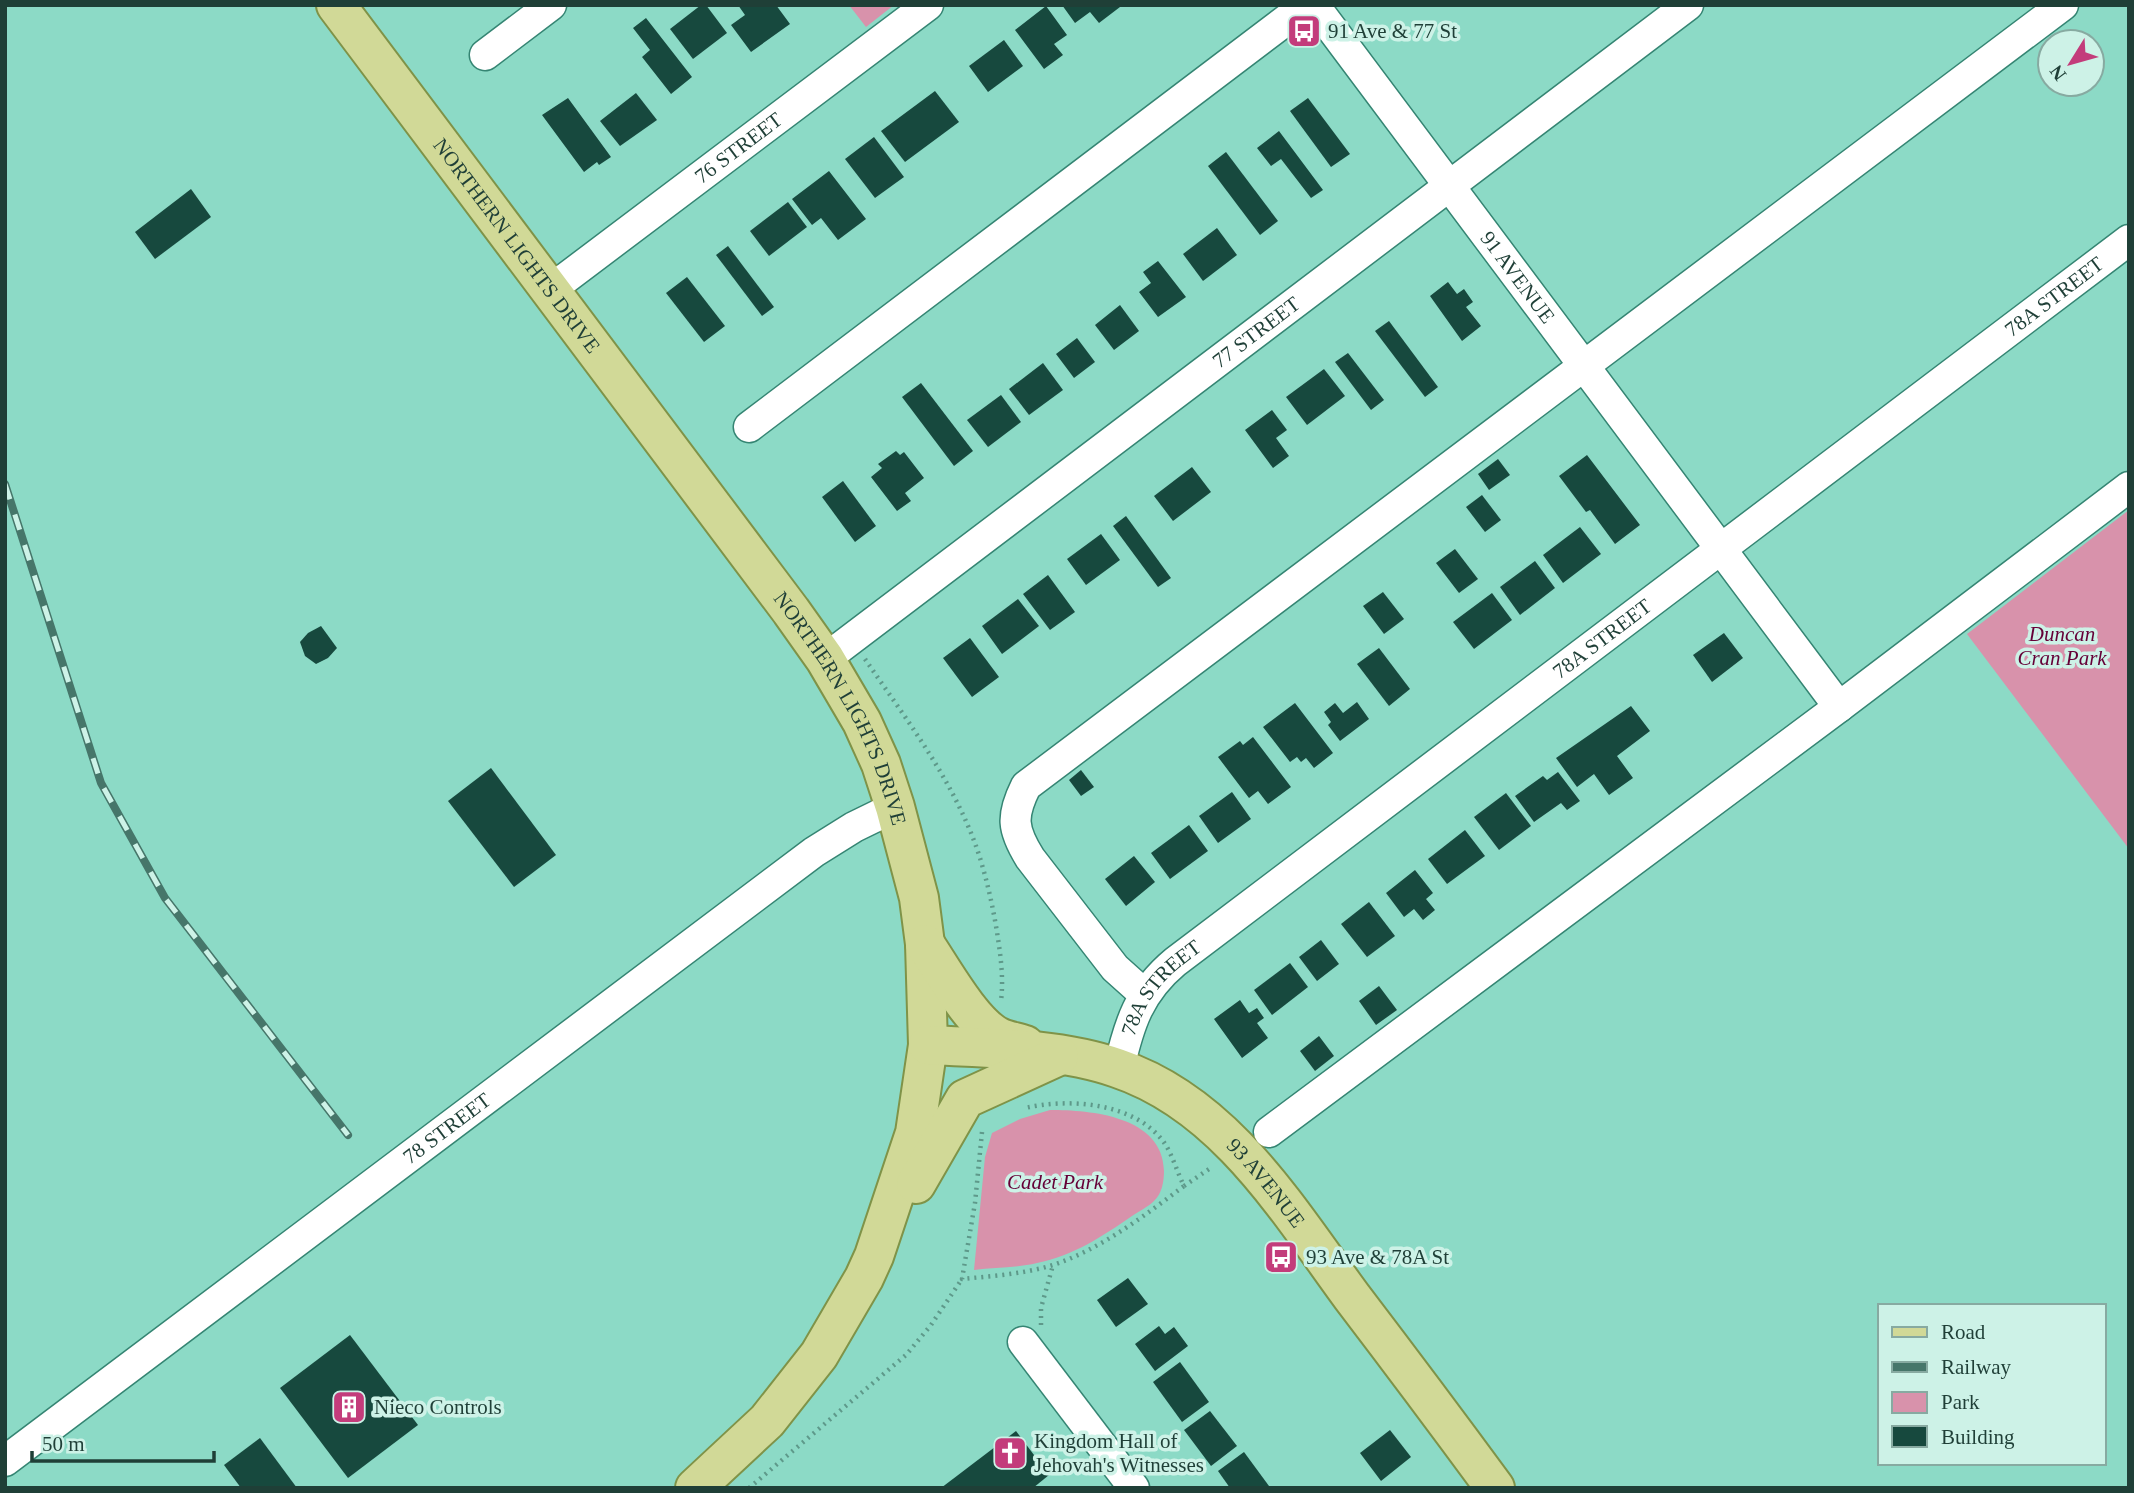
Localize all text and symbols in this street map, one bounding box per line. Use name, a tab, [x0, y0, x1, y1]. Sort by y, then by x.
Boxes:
bus stop icon: 91 Ave & 77 St	[1285, 12, 1323, 50]
place label: 91 Ave & 77 St	[1328, 19, 1457, 43]
north arrow	[2036, 28, 2106, 98]
text: N	[2045, 61, 2070, 85]
street label: 76 STREET	[690, 107, 787, 189]
street label: NORTHERN LIGHTS DRIVE	[428, 134, 605, 358]
street label: 91 AVENUE	[1475, 227, 1560, 328]
street label: 78A STREET	[2000, 252, 2108, 342]
street label: 77 STREET	[1208, 291, 1305, 373]
street label: NORTHERN LIGHTS DRIVE	[769, 587, 911, 828]
street label: 78A STREET	[1548, 594, 1656, 684]
park label: Duncan Cran Park	[2017, 622, 2107, 670]
street label: 78A STREET	[1116, 935, 1206, 1038]
street label: 78 STREET	[398, 1088, 495, 1169]
street label: 93 AVENUE	[1222, 1133, 1310, 1232]
park label: Cadet Park	[1007, 1170, 1104, 1194]
bus stop icon: 93 Ave & 78A St	[1262, 1238, 1300, 1276]
place label: 93 Ave & 78A St	[1306, 1245, 1449, 1269]
legend	[1878, 1304, 2106, 1465]
text: Road	[1941, 1320, 1986, 1344]
text: Railway	[1941, 1355, 2011, 1379]
building icon: Nieco Controls	[330, 1388, 368, 1426]
text: Park	[1941, 1390, 1980, 1414]
place label: Nieco Controls	[374, 1395, 502, 1419]
scale bar	[32, 1420, 214, 1464]
text: Building	[1941, 1425, 2015, 1449]
place label: Kingdom Hall of Jehovah's Witnesses	[1034, 1429, 1204, 1477]
text: 50 m	[42, 1432, 85, 1456]
church icon: Kingdom Hall of Jehovah's Witnesses	[991, 1434, 1029, 1472]

